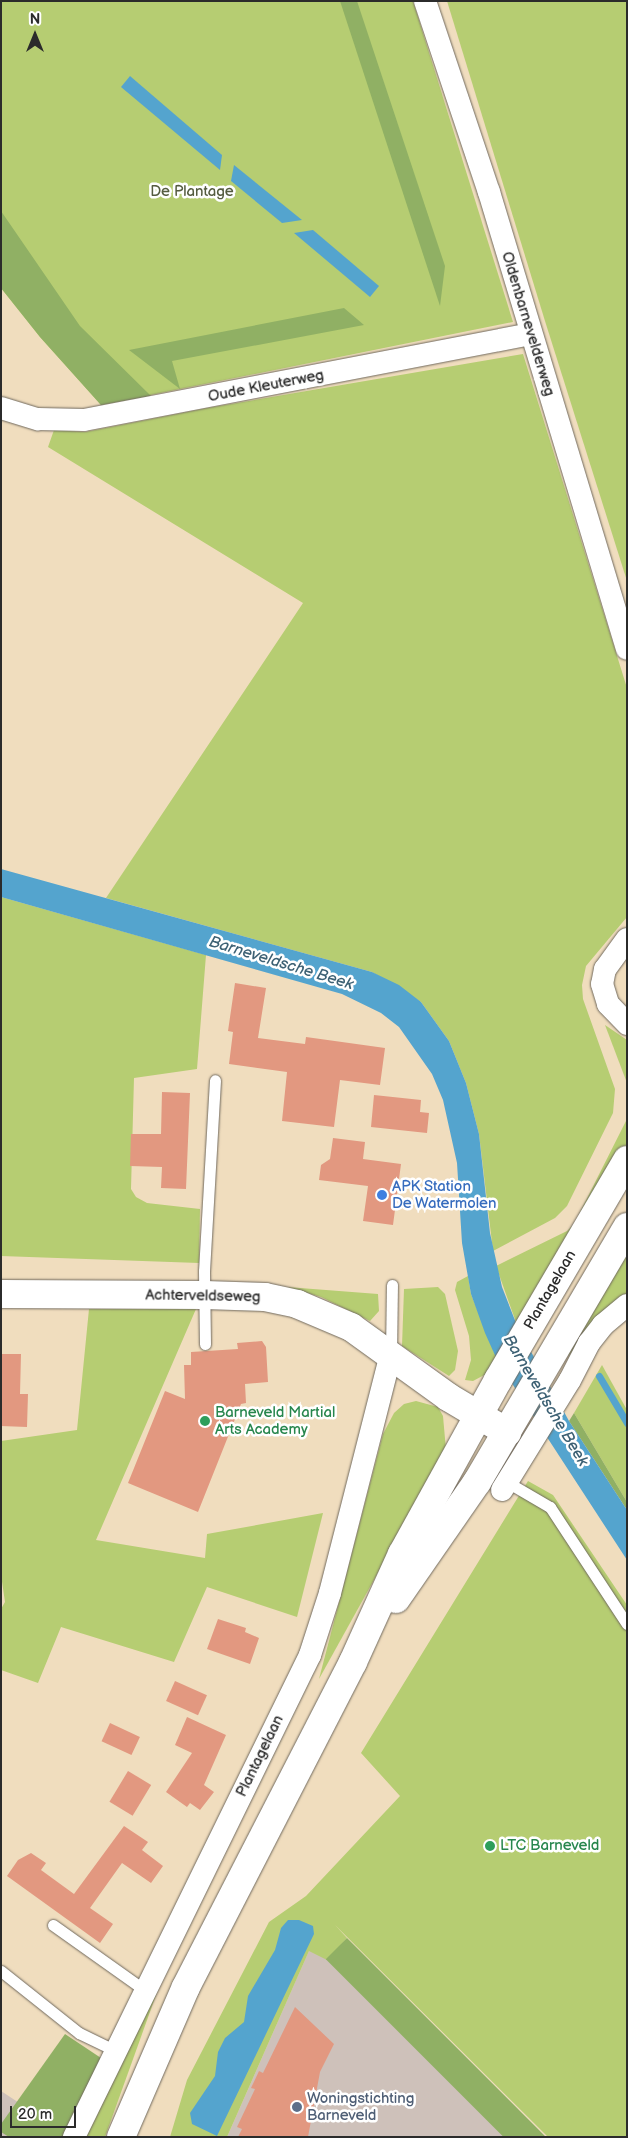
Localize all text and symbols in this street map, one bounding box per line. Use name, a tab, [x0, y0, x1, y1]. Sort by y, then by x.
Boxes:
north arrow	[10, 10, 60, 60]
text: N	[30, 11, 40, 28]
park label: De Plantage	[150, 183, 234, 201]
street label: Oldenbarnevelderweg	[497, 250, 559, 398]
street label: Oude Kleuterweg	[207, 366, 325, 406]
water label: Barneveldsche Beek	[207, 933, 355, 995]
place label: APK Station De Watermolen	[392, 1177, 497, 1212]
marker: APK Station De Watermolen	[376, 1189, 388, 1201]
street label: Plantagelaan	[520, 1247, 580, 1333]
street label: Achterveldseweg	[145, 1286, 261, 1306]
water label: Barneveldsche Beek	[498, 1332, 592, 1470]
place label: Barneveld Martial Arts Academy	[215, 1403, 335, 1438]
marker: Barneveld Martial Arts Academy	[199, 1415, 211, 1427]
street label: Plantagelaan	[233, 1712, 287, 1800]
place label: LTC Barneveld	[500, 1837, 599, 1855]
marker: LTC Barneveld	[484, 1840, 496, 1852]
place label: Woningstichting Barneveld	[307, 2089, 414, 2124]
scale bar	[12, 2096, 79, 2128]
marker: Woningstichting Barneveld	[291, 2101, 303, 2113]
text: 20 m	[18, 2105, 52, 2124]

